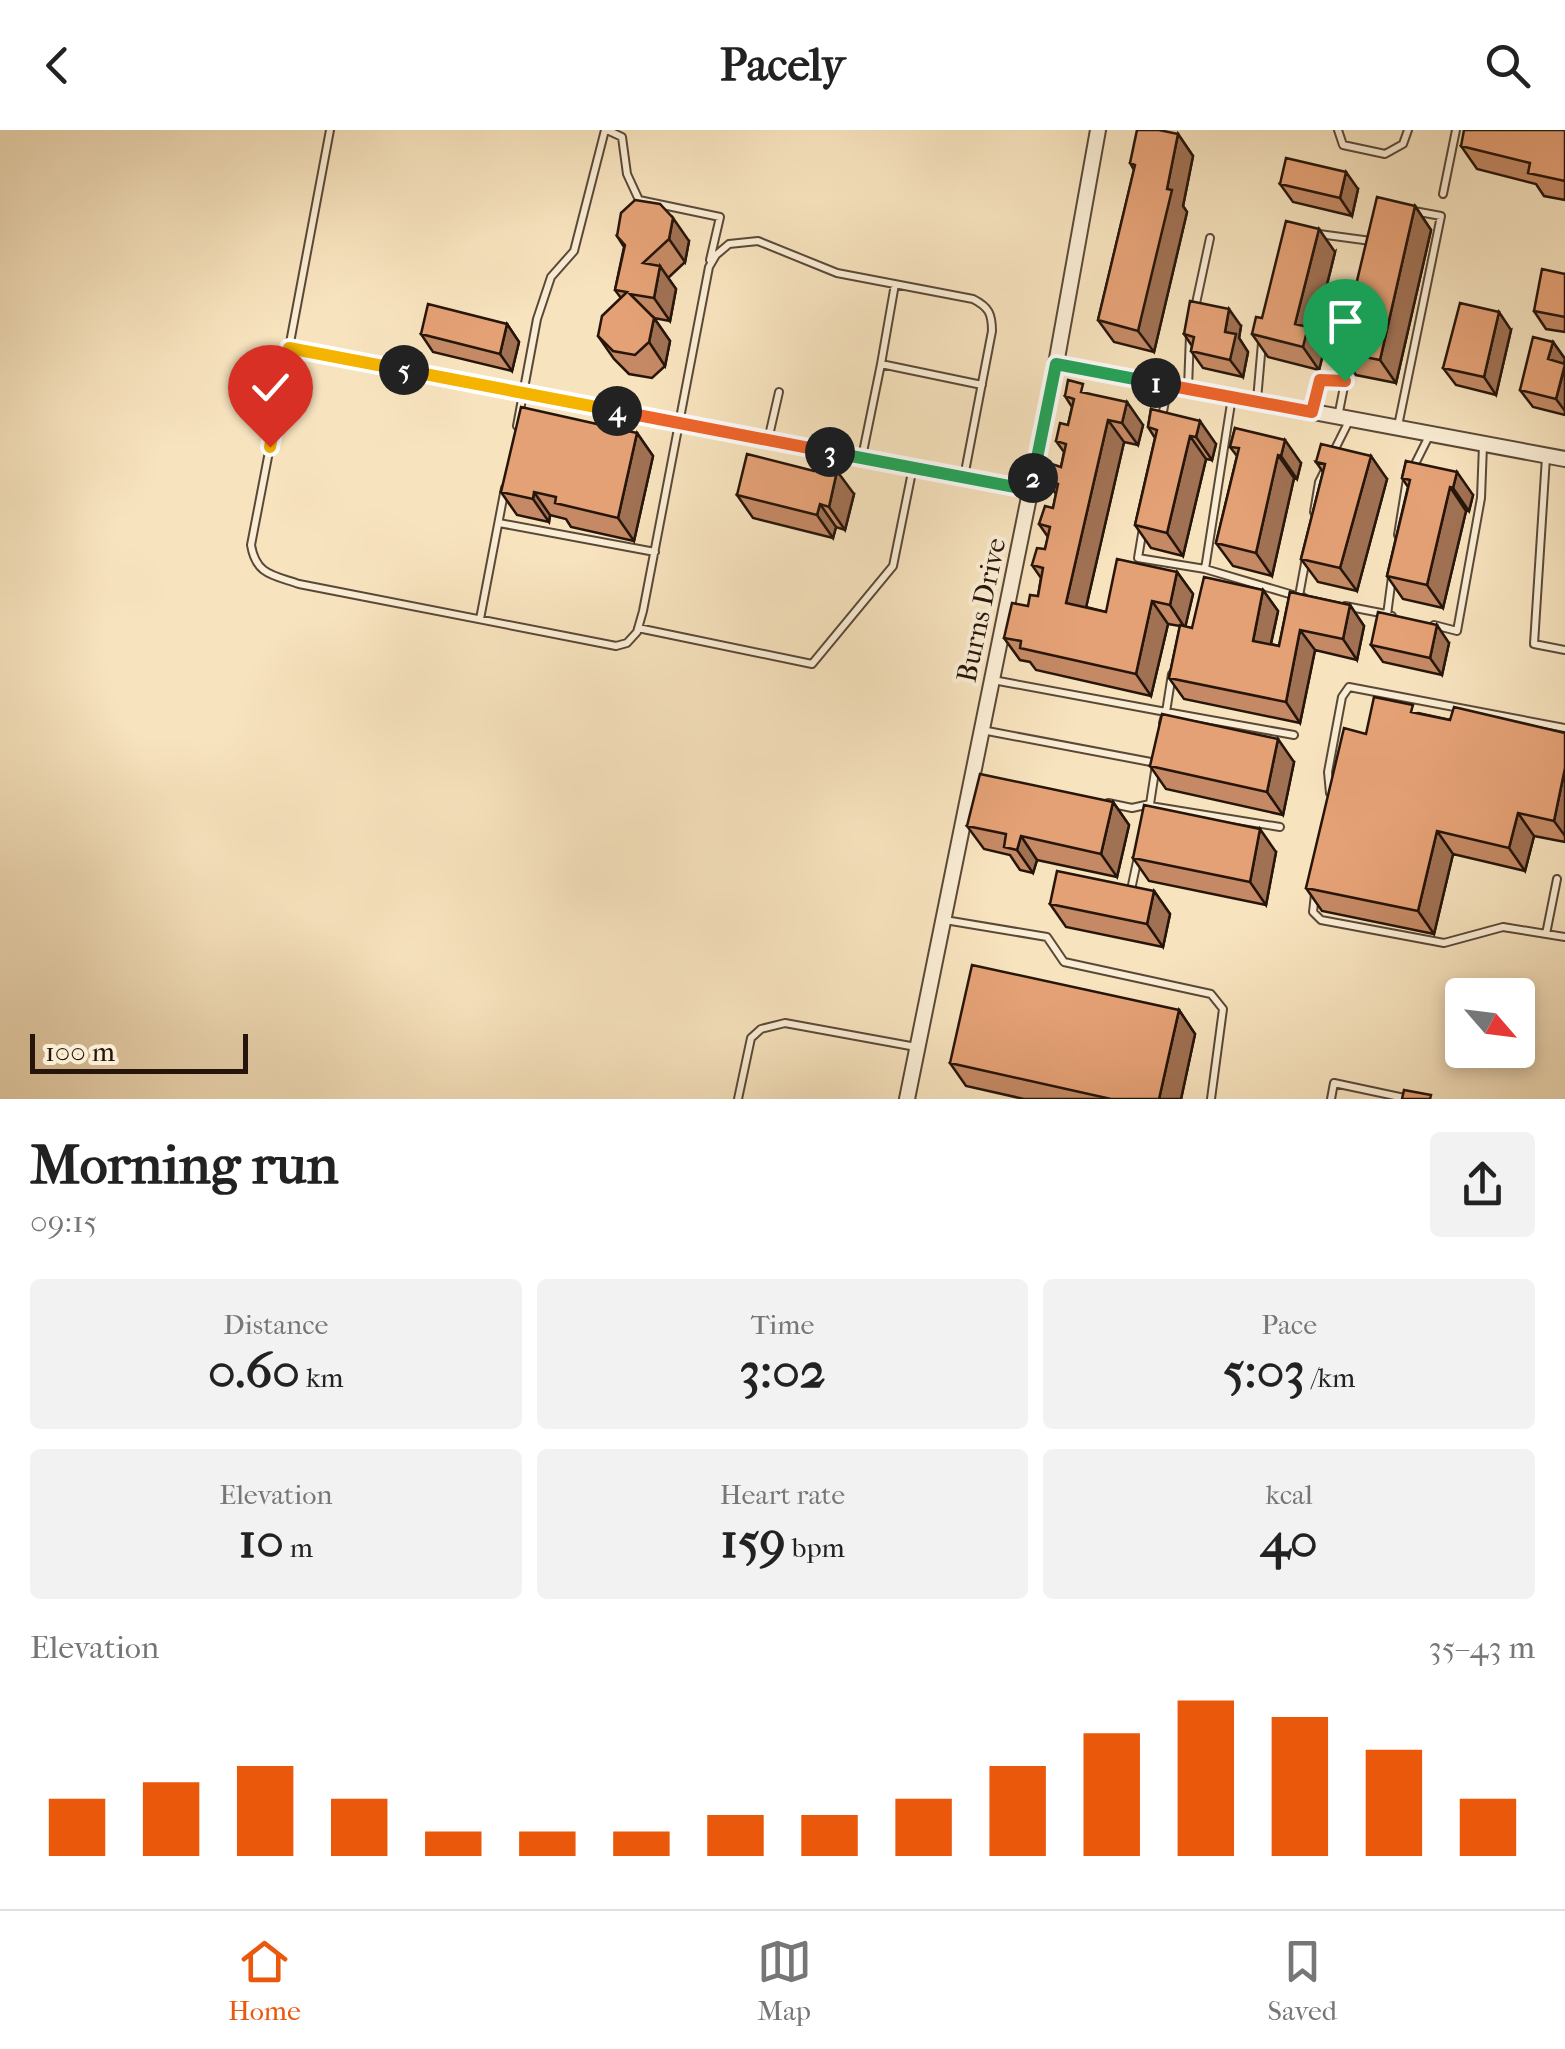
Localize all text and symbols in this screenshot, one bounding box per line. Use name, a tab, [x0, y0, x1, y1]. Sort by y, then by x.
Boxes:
icon: back	[30, 38, 85, 93]
icon: search	[1480, 38, 1535, 93]
text: Pacely	[720, 39, 845, 92]
pin	[1303, 279, 1388, 382]
icon: arrive	[1318, 294, 1373, 349]
pin	[228, 345, 313, 448]
pin: 5	[379, 345, 429, 395]
text: 5	[398, 353, 410, 386]
pin: 1	[1131, 358, 1181, 408]
icon: check	[243, 360, 298, 415]
text: 1	[1151, 366, 1161, 399]
pin: 4	[592, 386, 642, 436]
text: 4	[609, 394, 625, 427]
pin: 3	[805, 427, 855, 477]
text: 3	[824, 435, 836, 468]
pin: 2	[1008, 453, 1058, 503]
text: 2	[1026, 461, 1040, 494]
street label: Burns Drive	[950, 535, 1012, 685]
north arrow	[1445, 978, 1535, 1068]
map controls	[1445, 978, 1535, 1068]
scale bar	[30, 1029, 248, 1074]
text: 100 m	[45, 1035, 115, 1068]
button: share	[1430, 1132, 1535, 1237]
text: Morning run	[30, 1133, 338, 1197]
text: 09:15	[30, 1203, 97, 1240]
text: Distance	[223, 1308, 328, 1341]
text: Time	[751, 1308, 814, 1341]
text: Pace	[1261, 1308, 1317, 1341]
text: 0.60	[208, 1341, 300, 1400]
text: 3:02	[740, 1341, 825, 1400]
text: 5:03	[1223, 1341, 1305, 1400]
text: km	[300, 1361, 344, 1394]
text: /km	[1305, 1361, 1355, 1394]
text: Elevation	[219, 1478, 332, 1511]
text: Heart rate	[720, 1478, 845, 1511]
text: kcal	[1266, 1478, 1313, 1511]
text: 10	[239, 1511, 284, 1570]
text: 159	[720, 1511, 786, 1570]
text: 40	[1261, 1511, 1318, 1570]
text: m	[284, 1531, 313, 1564]
text: bpm	[786, 1531, 845, 1564]
text: Elevation	[30, 1629, 159, 1666]
text: 35–43 m	[1429, 1629, 1535, 1666]
tab: Home	[228, 1934, 301, 2027]
tab: Map	[757, 1934, 812, 2027]
tab: Saved	[1268, 1934, 1337, 2027]

